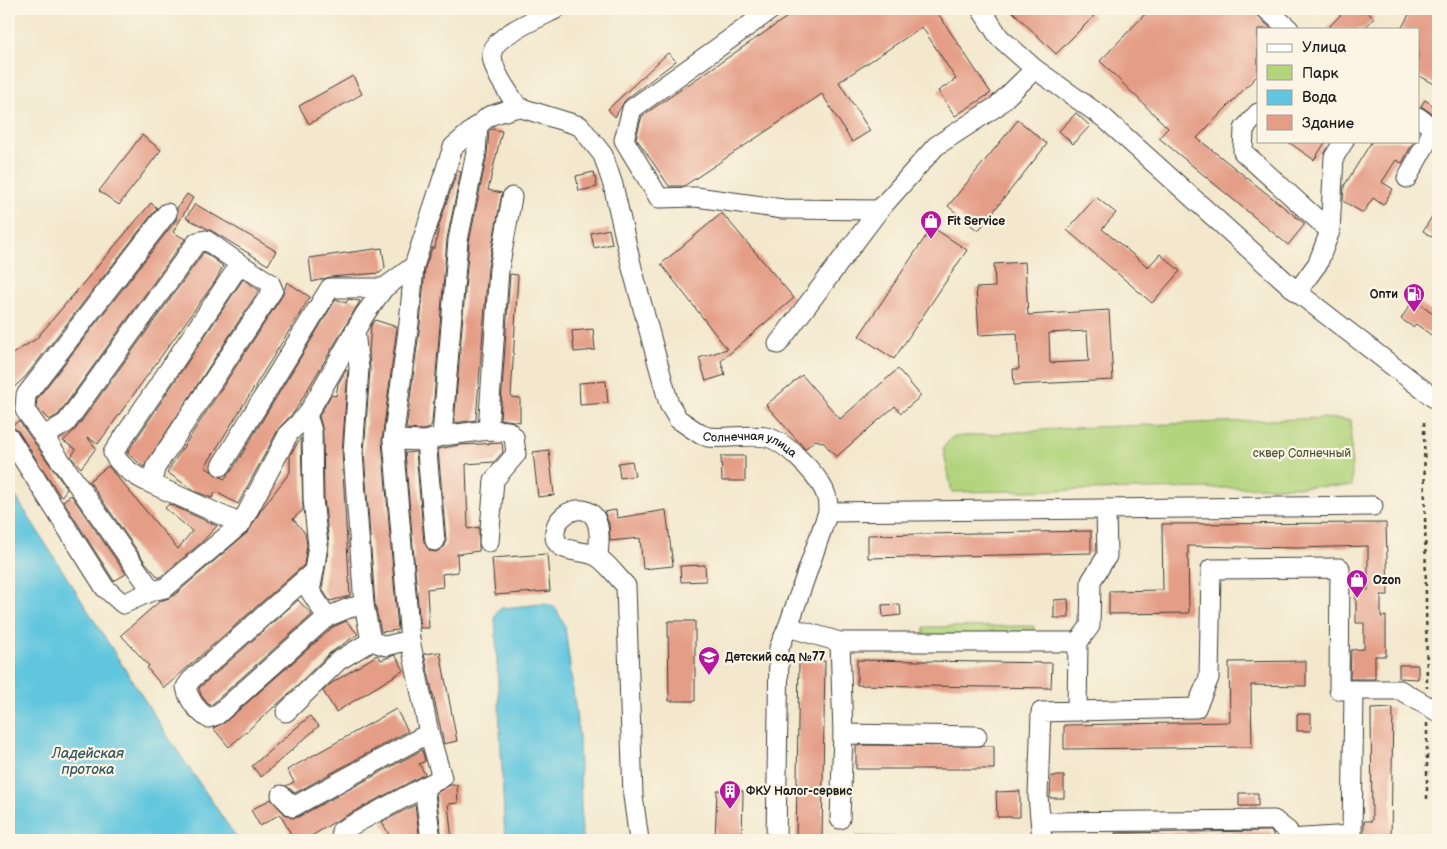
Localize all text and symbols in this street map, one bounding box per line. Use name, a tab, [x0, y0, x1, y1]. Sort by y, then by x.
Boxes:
legend	[1257, 28, 1420, 142]
text: Улица	[1302, 38, 1347, 57]
text: Парк	[1302, 64, 1339, 83]
text: Вода	[1302, 88, 1337, 107]
text: Здание	[1302, 114, 1354, 133]
shop icon: Fit Service	[919, 209, 943, 240]
place label: Fit Service	[947, 214, 1005, 229]
fuel station icon: Опти	[1402, 282, 1426, 313]
place label: Опти	[1370, 287, 1398, 302]
street label: Солнечная улица	[700, 429, 800, 461]
park label: сквер Солнечный	[1253, 446, 1351, 461]
shop icon: Ozon	[1345, 568, 1369, 599]
place label: Ozon	[1373, 573, 1401, 588]
school or university icon: Детский сад №77	[697, 645, 721, 676]
place label: Детский сад №77	[725, 650, 826, 665]
water label: Ладейская протока	[51, 745, 124, 778]
building icon: ФКУ Налог-сервис	[718, 779, 742, 810]
place label: ФКУ Налог-сервис	[746, 784, 852, 799]

